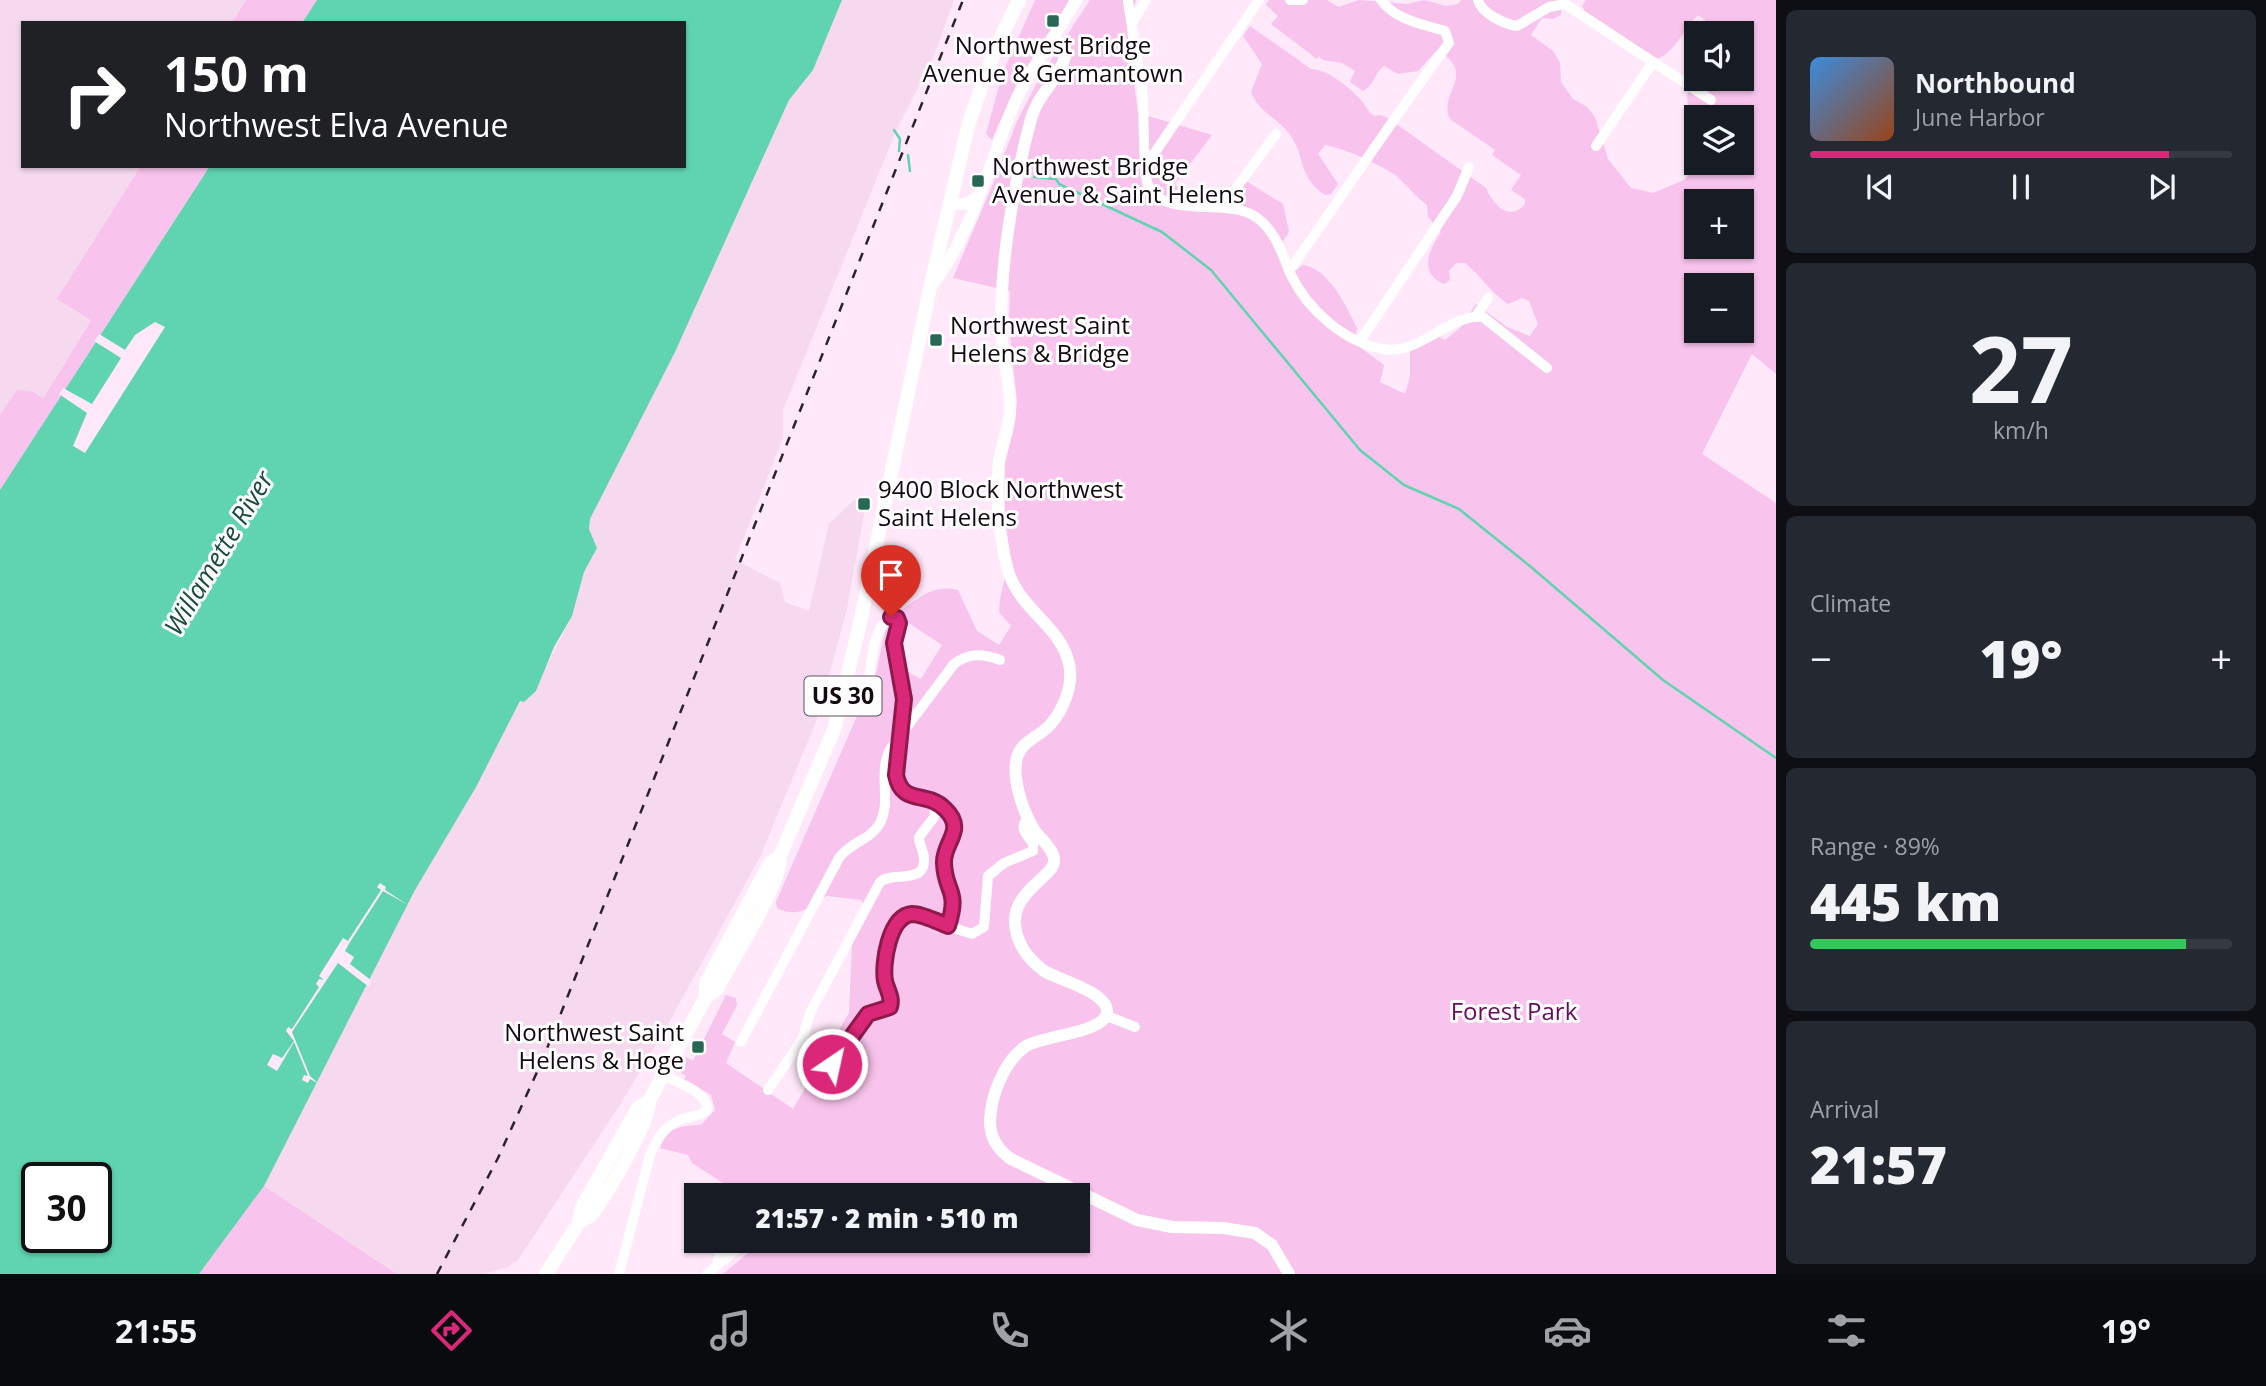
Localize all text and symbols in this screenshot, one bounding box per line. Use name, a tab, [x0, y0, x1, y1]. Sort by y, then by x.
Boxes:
marker: Northwest Bridge Avenue & Germantown	[1045, 13, 1061, 29]
map controls	[1684, 21, 1754, 343]
button: sound	[1684, 21, 1754, 91]
place label: Northwest Bridge Avenue & Germantown	[923, 28, 1183, 89]
text: 150 m	[164, 40, 309, 106]
icon: right	[49, 49, 140, 140]
text: Northbound	[1915, 65, 2076, 101]
text: June Harbor	[1915, 101, 2045, 133]
text: Northwest Elva Avenue	[164, 103, 509, 146]
button: layers	[1684, 105, 1754, 175]
place label: Northwest Bridge Avenue & Saint Helens	[992, 149, 1244, 210]
icon: previous	[1861, 168, 1899, 206]
icon: pause	[2002, 168, 2040, 206]
icon: next	[2143, 168, 2181, 206]
marker: Northwest Bridge Avenue & Saint Helens	[970, 173, 986, 189]
button: +	[1684, 189, 1754, 259]
button: −	[1684, 273, 1754, 343]
text: 27	[1969, 306, 2073, 430]
place label: Northwest Saint Helens & Bridge	[950, 308, 1130, 369]
marker: Northwest Saint Helens & Bridge	[928, 332, 944, 348]
text: km/h	[1993, 414, 2049, 446]
water label: Willamette River	[155, 462, 282, 641]
place label: 9400 Block Northwest Saint Helens	[878, 472, 1123, 533]
marker: 9400 Block Northwest Saint Helens	[856, 496, 872, 512]
pin	[861, 545, 921, 617]
icon: arrive	[872, 556, 910, 594]
text: Climate	[1810, 587, 1891, 619]
text: 19°	[1980, 622, 2062, 693]
text: −	[1810, 632, 1832, 684]
text: +	[2210, 632, 2232, 684]
road number: US 30	[804, 676, 882, 716]
text: Range · 89%	[1810, 830, 1940, 862]
text: 445 km	[1810, 865, 2001, 936]
park label: Forest Park	[1451, 994, 1578, 1027]
place label: Northwest Saint Helens & Hoge	[504, 1015, 684, 1076]
position arrow	[795, 1027, 869, 1101]
marker: Northwest Saint Helens & Hoge	[690, 1039, 706, 1055]
text: Arrival	[1810, 1093, 1879, 1125]
text: 21:57	[1810, 1128, 1947, 1199]
speed limit sign: 30	[21, 1162, 112, 1253]
text: 21:57 · 2 min · 510 m	[756, 1200, 1018, 1236]
icon: directions	[427, 1306, 476, 1355]
icon: music	[706, 1306, 755, 1355]
icon: phone	[985, 1306, 1034, 1355]
icon: climate	[1264, 1306, 1313, 1355]
icon: car	[1543, 1306, 1592, 1355]
icon: filters	[1822, 1306, 1871, 1355]
text: 21:55	[115, 1309, 197, 1352]
text: 19°	[2101, 1309, 2151, 1352]

